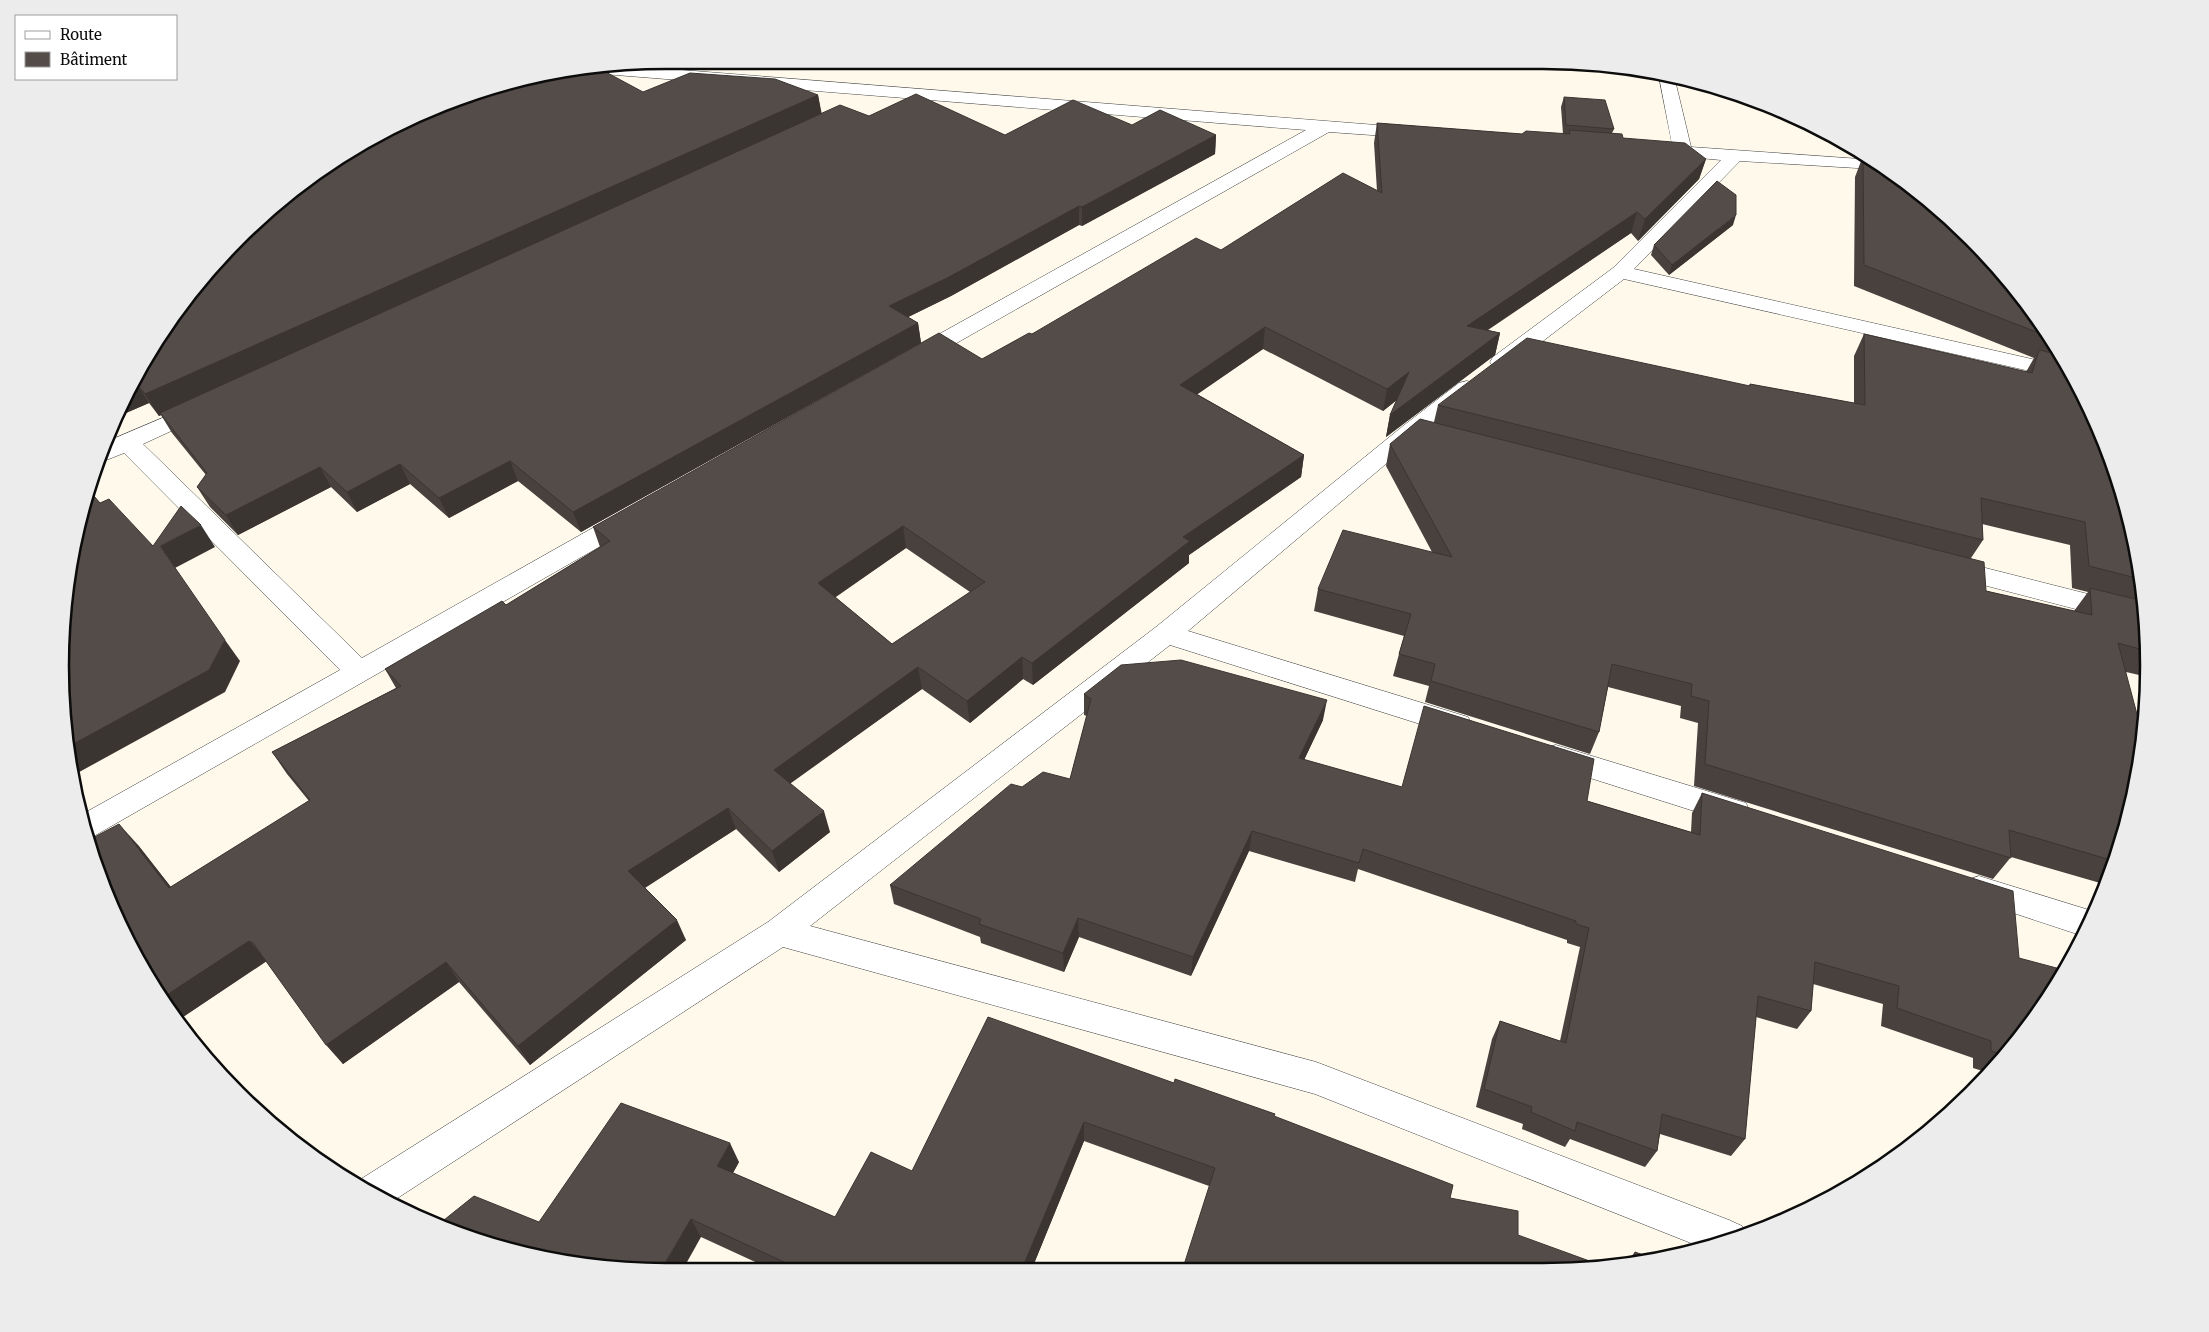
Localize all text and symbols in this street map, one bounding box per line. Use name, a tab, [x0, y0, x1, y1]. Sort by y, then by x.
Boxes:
legend	[15, 15, 178, 80]
text: Route	[60, 25, 102, 44]
text: Bâtiment	[60, 50, 128, 69]

